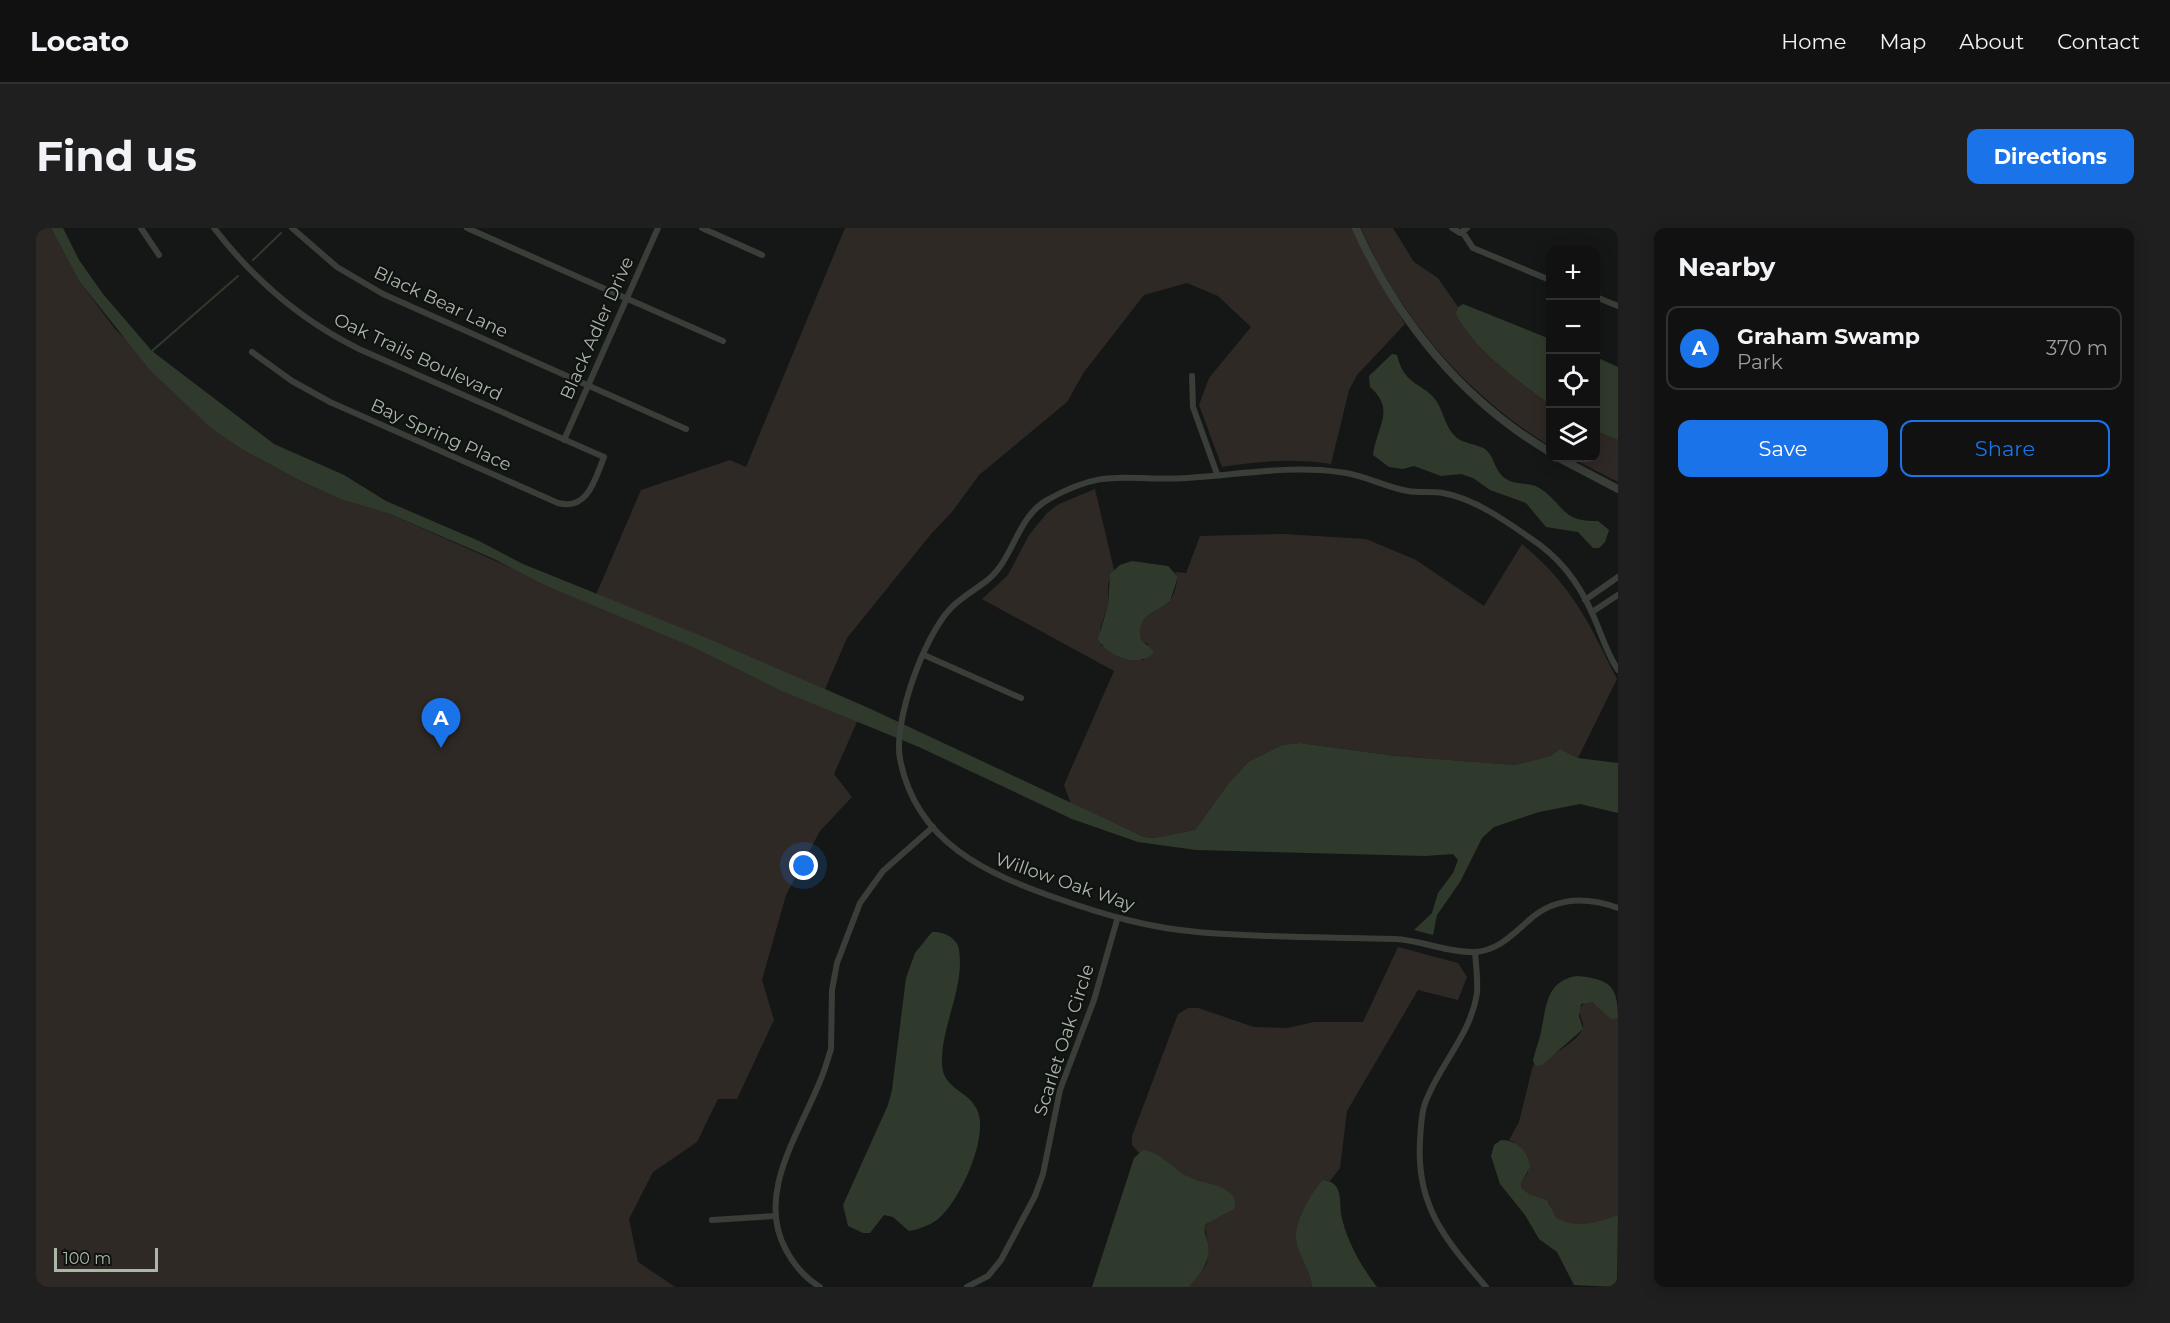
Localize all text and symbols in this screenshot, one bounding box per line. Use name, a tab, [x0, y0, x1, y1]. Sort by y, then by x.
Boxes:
text: Locato	[30, 24, 129, 58]
text: Home	[1781, 29, 1846, 54]
text: Map	[1879, 29, 1926, 54]
text: About	[1959, 29, 2024, 54]
text: Contact	[2057, 29, 2140, 54]
button: Directions	[1967, 129, 2134, 184]
text: Find us	[36, 130, 197, 182]
map controls	[1546, 246, 1600, 462]
button: +	[1546, 246, 1600, 300]
text: Nearby	[1678, 251, 1775, 283]
street label: Black Adler Drive	[556, 253, 638, 403]
street label: Black Bear Lane	[370, 261, 512, 343]
button: −	[1546, 300, 1600, 354]
street label: Oak Trails Boulevard	[330, 308, 506, 406]
text: Graham Swamp	[1737, 323, 1920, 350]
text: A	[1692, 336, 1707, 360]
text: 370 m	[2046, 336, 2108, 360]
text: Park	[1737, 350, 1783, 374]
button: locate	[1546, 354, 1600, 408]
street label: Bay Spring Place	[367, 394, 515, 476]
button: layers	[1546, 408, 1600, 462]
button: Save	[1678, 420, 1888, 477]
button: Share	[1900, 420, 2110, 477]
pin: A	[422, 698, 460, 748]
street label: Willow Oak Way	[992, 848, 1138, 916]
your location	[789, 851, 818, 880]
street label: Scarlet Oak Circle	[1029, 961, 1099, 1119]
scale bar	[54, 1245, 158, 1272]
text: 100 m	[63, 1249, 111, 1268]

